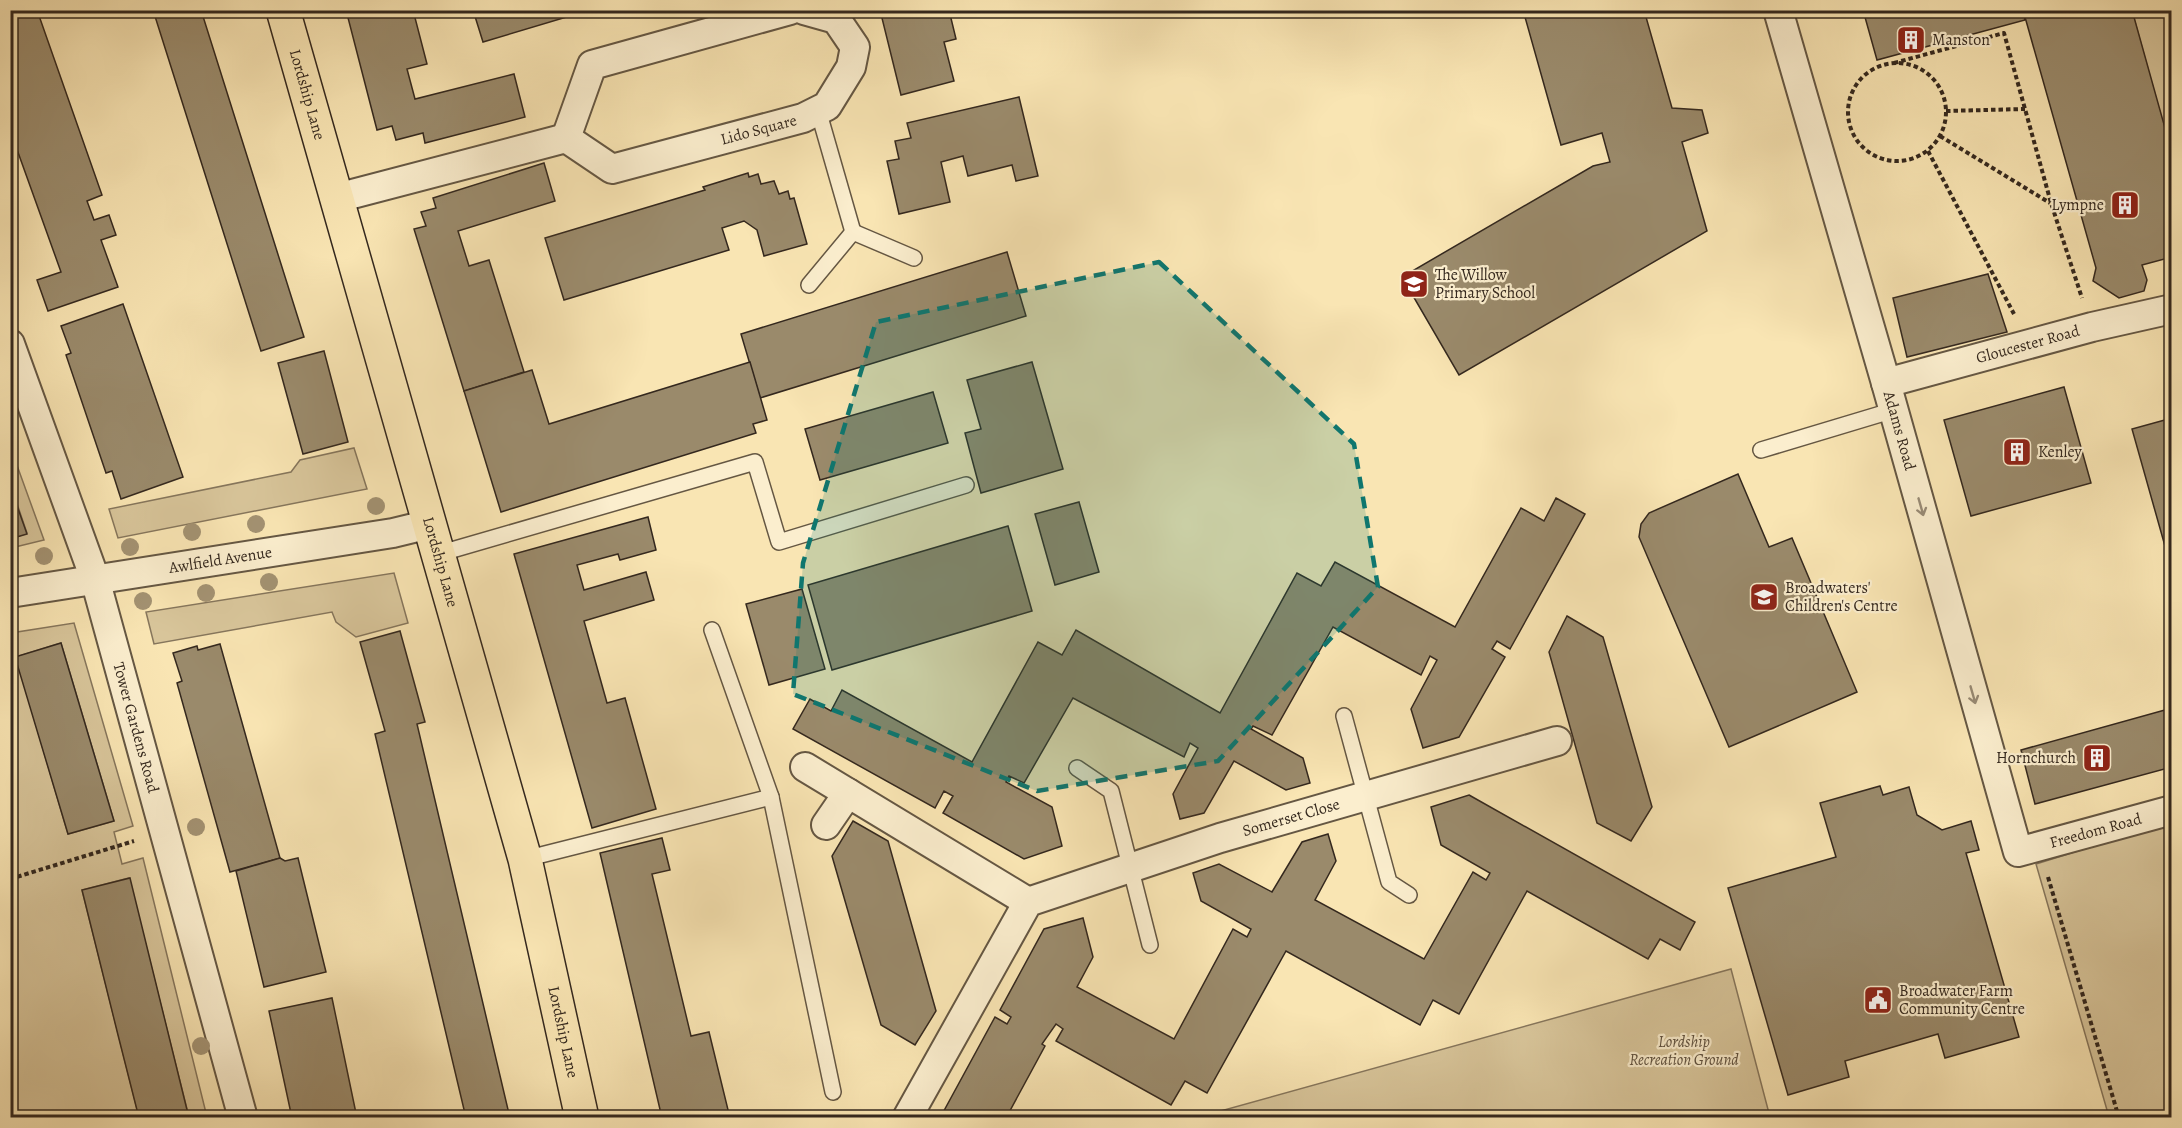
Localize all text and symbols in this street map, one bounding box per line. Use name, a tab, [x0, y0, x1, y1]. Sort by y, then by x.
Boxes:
building icon: Manston	[1895, 24, 1927, 56]
place label: Manston	[1932, 29, 1990, 51]
street label: Lordship Lane	[284, 47, 330, 143]
street label: Lido Square	[718, 109, 799, 151]
building icon: Lympne	[2109, 189, 2141, 221]
place label: Lympne	[2051, 194, 2104, 216]
place label: The Willow Primary School	[1435, 264, 1535, 304]
school or university icon: The Willow Primary School	[1398, 268, 1430, 300]
street label: Gloucester Road	[1974, 320, 2082, 369]
street label: Adams Road	[1878, 388, 1921, 473]
building icon: Kenley	[2001, 436, 2033, 468]
place label: Kenley	[2038, 441, 2083, 463]
one-way arrow	[1916, 497, 1927, 516]
street label: Lordship Lane	[417, 514, 464, 610]
street label: Awlfield Avenue	[166, 541, 274, 579]
place label: Broadwaters' Children's Centre	[1785, 577, 1898, 617]
school or university icon: Broadwaters' Children's Centre	[1748, 581, 1780, 613]
street label: Tower Gardens Road	[107, 660, 164, 796]
one-way arrow	[1968, 685, 1979, 704]
building icon: Hornchurch	[2081, 742, 2113, 774]
place label: Hornchurch	[1996, 747, 2076, 769]
street label: Somerset Close	[1240, 793, 1342, 842]
street label: Freedom Road	[2047, 808, 2145, 854]
place label: Broadwater Farm Community Centre	[1899, 980, 2025, 1020]
street label: Lordship Lane	[542, 984, 584, 1080]
public building icon: Broadwater Farm Community Centre	[1862, 984, 1894, 1016]
park label: Lordship Recreation Ground	[1629, 1031, 1739, 1071]

